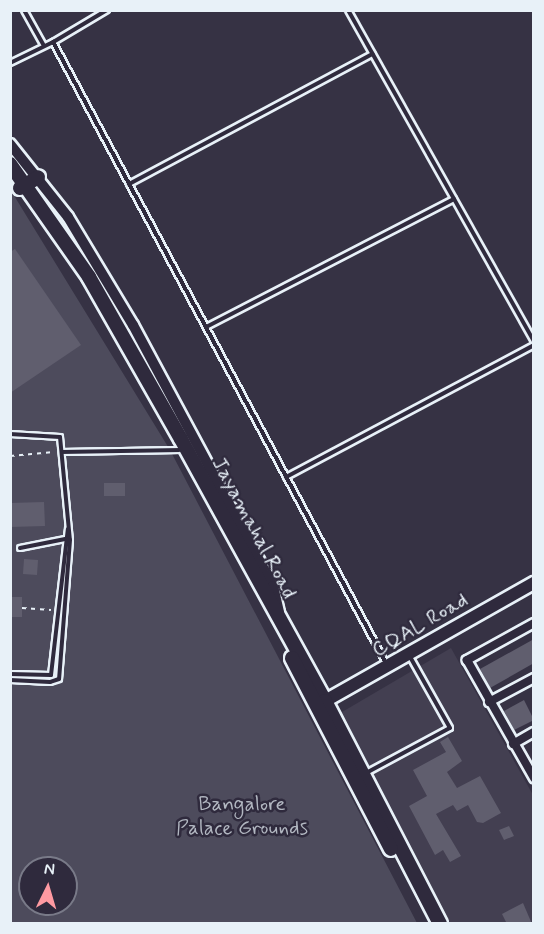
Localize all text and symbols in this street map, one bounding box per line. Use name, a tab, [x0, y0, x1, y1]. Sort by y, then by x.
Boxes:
street label: Jayamahal Road	[207, 454, 301, 602]
street label: CQAL Road	[368, 588, 472, 662]
park label: Bangalore Palace Grounds	[176, 791, 308, 841]
north arrow	[18, 856, 78, 916]
text: N	[43, 859, 56, 880]

